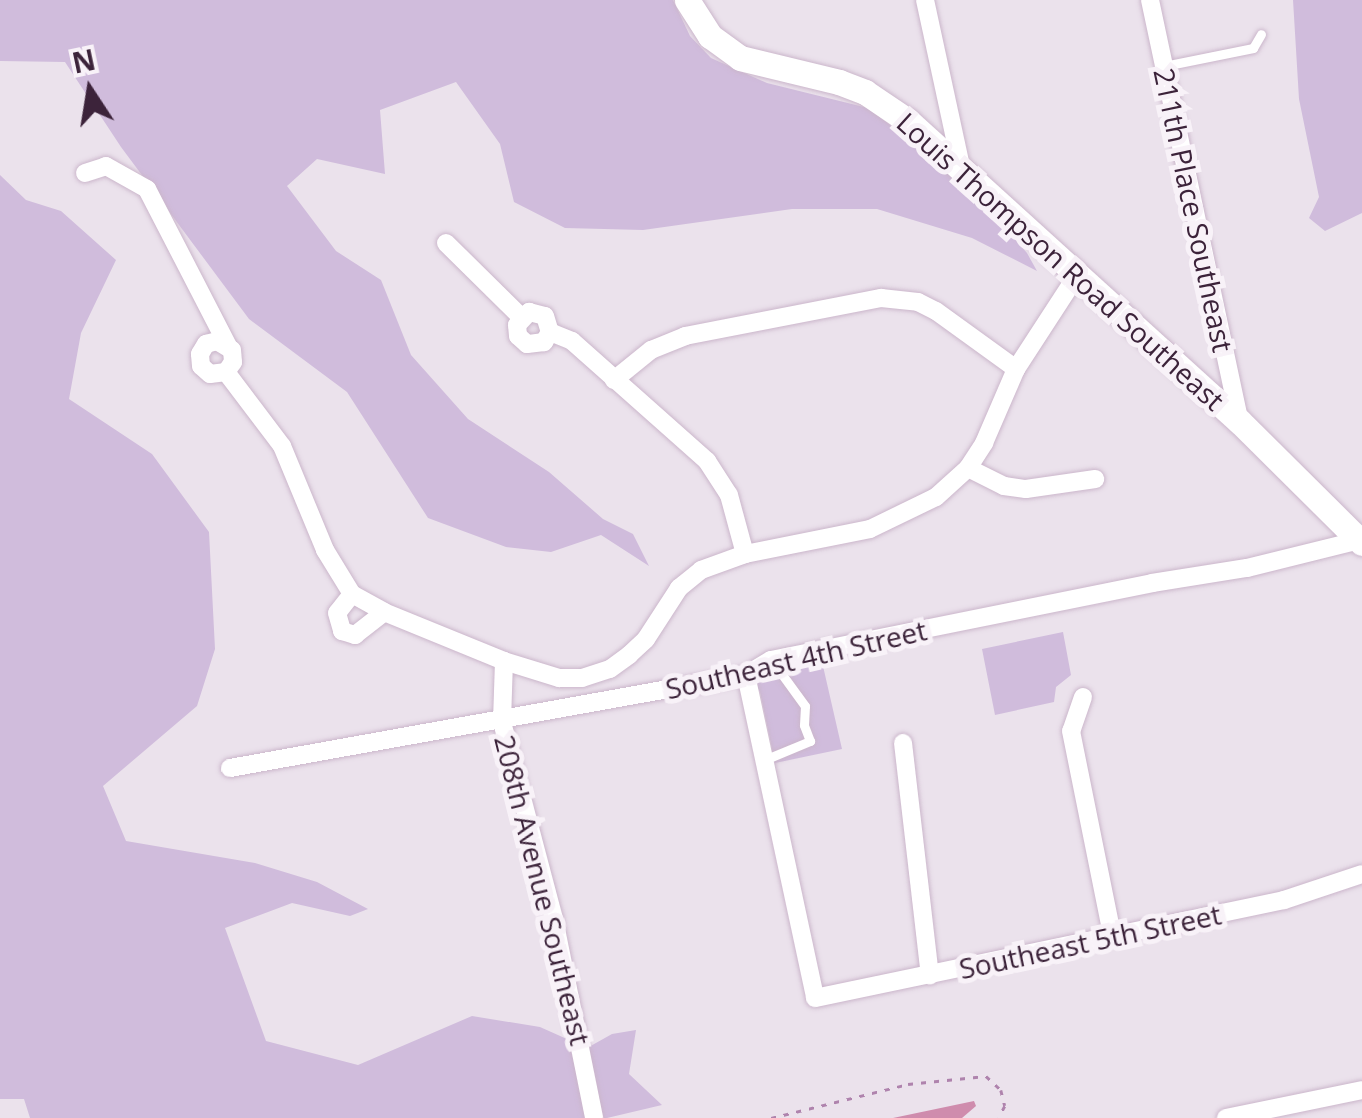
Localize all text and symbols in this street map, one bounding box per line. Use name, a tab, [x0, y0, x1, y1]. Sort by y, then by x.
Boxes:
north arrow	[40, 40, 140, 140]
text: N	[69, 40, 99, 82]
street label: 211th Place Southeast	[1147, 65, 1241, 355]
street label: Louis Thompson Road Southeast	[890, 105, 1232, 417]
street label: Southeast 4th Street	[662, 613, 930, 705]
street label: 208th Avenue Southeast	[488, 731, 598, 1049]
street label: Southeast 5th Street	[956, 897, 1224, 985]

